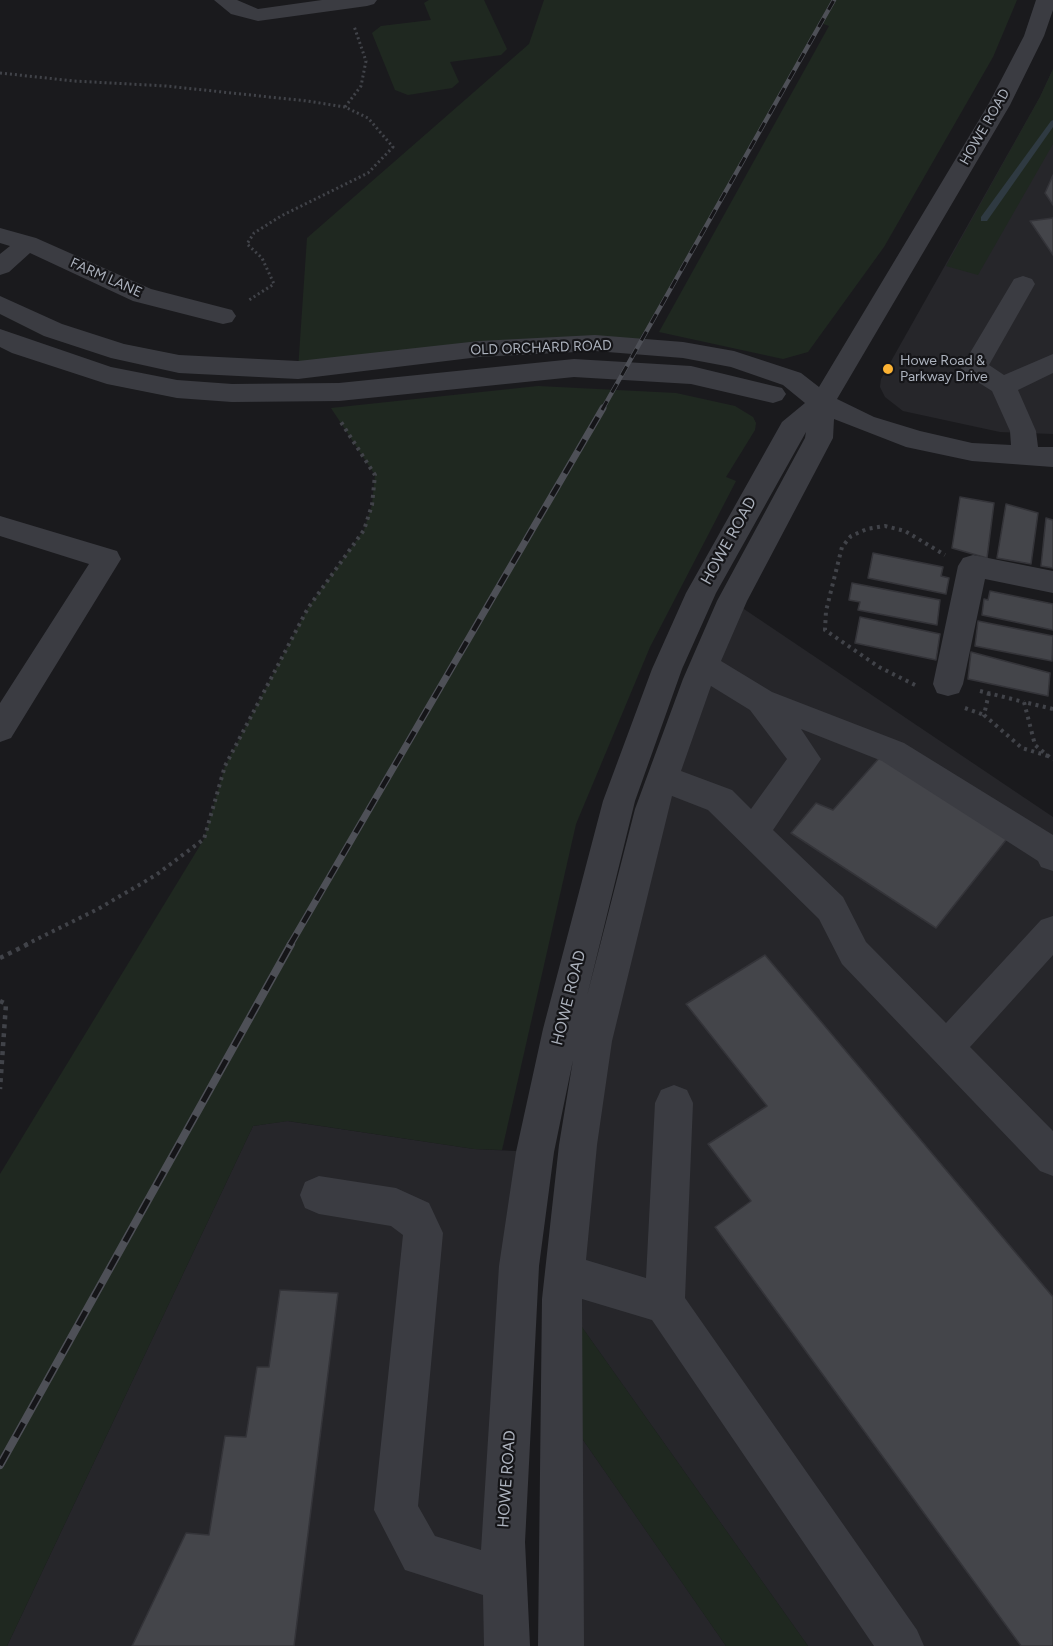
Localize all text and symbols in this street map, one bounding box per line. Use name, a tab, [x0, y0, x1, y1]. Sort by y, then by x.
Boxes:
street label: HOWE ROAD	[956, 86, 1014, 168]
street label: FARM LANE	[67, 255, 145, 301]
street label: OLD ORCHARD ROAD	[470, 337, 612, 359]
place label: Howe Road & Parkway Drive	[900, 353, 988, 386]
marker: Howe Road & Parkway Drive	[881, 362, 895, 376]
street label: HOWE ROAD	[697, 494, 761, 588]
street label: HOWE ROAD	[548, 948, 590, 1048]
street label: HOWE ROAD	[494, 1430, 520, 1528]

